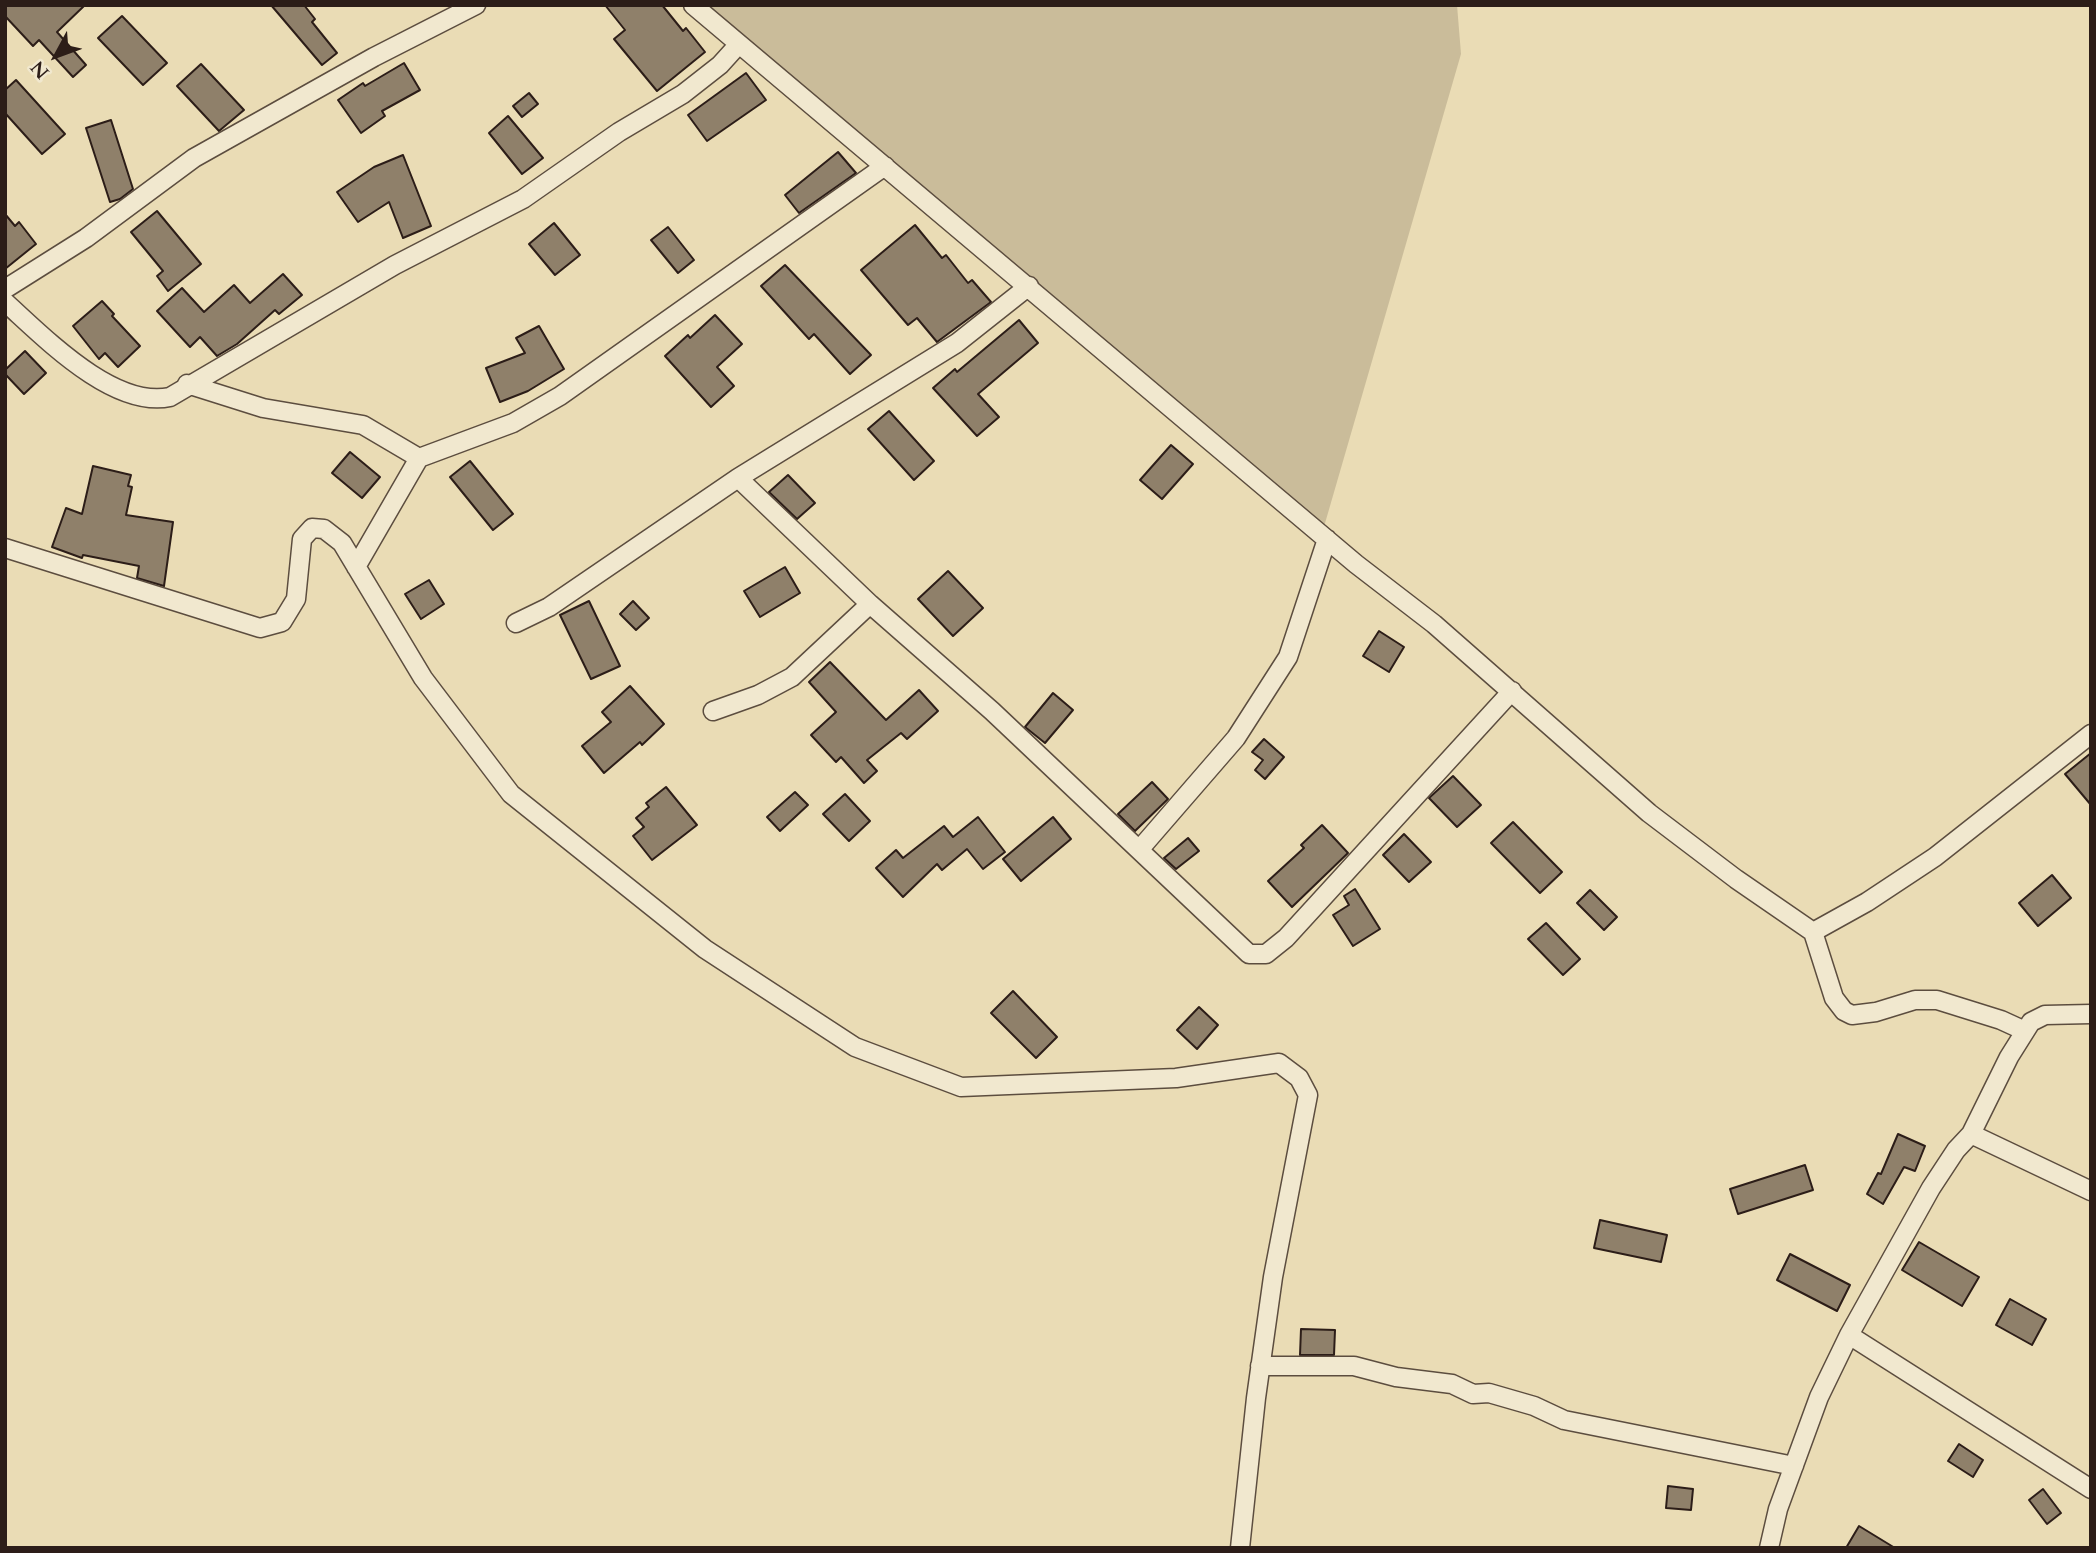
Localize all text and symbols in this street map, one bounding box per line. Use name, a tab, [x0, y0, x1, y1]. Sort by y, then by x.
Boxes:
north arrow	[21, 21, 91, 91]
text: N	[25, 55, 55, 85]

